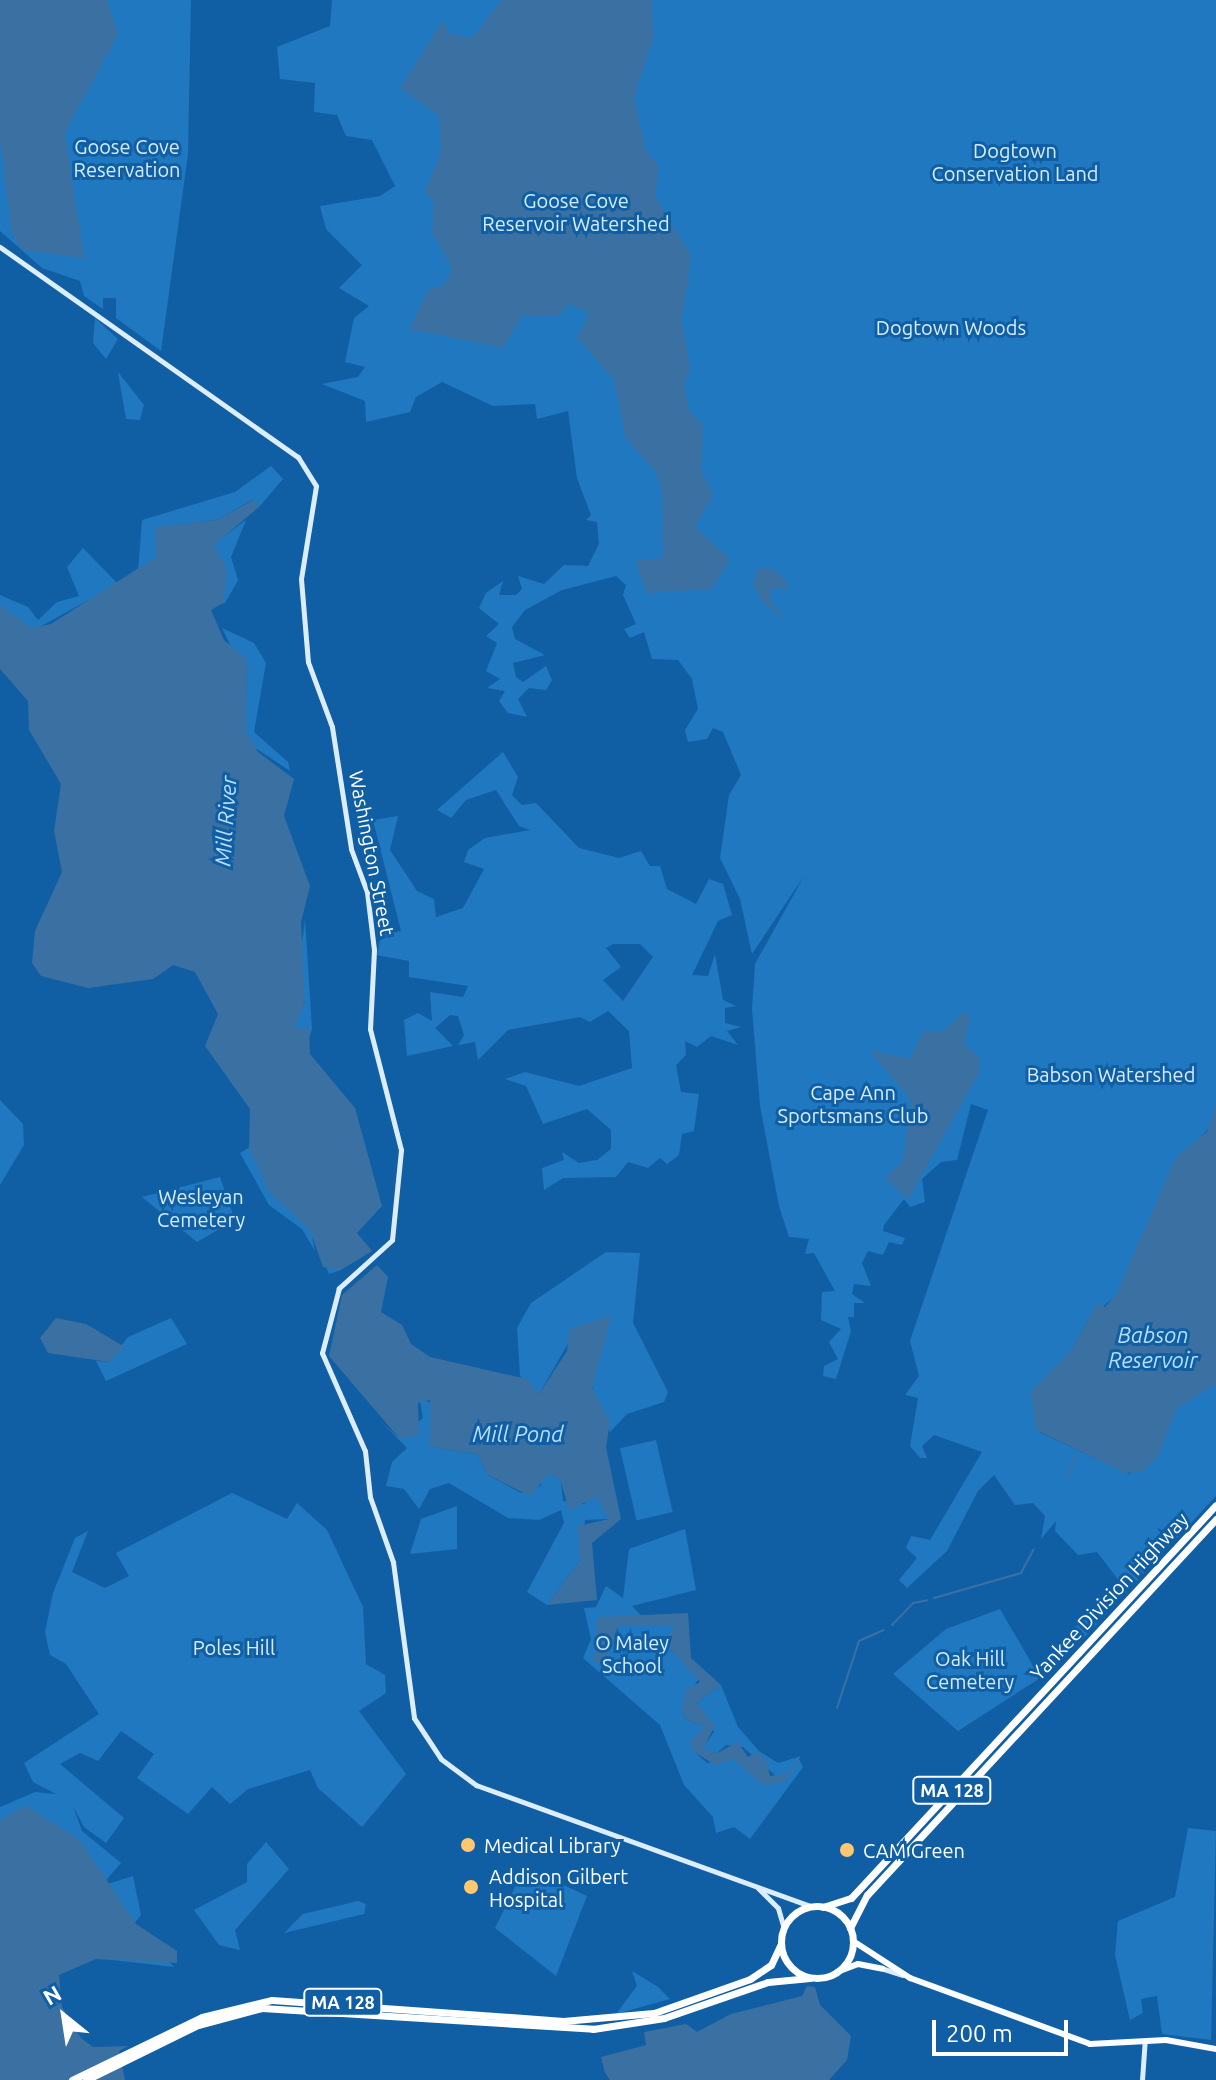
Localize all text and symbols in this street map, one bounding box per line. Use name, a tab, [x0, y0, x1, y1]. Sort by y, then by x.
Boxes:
park label: Goose Cove Reservation	[73, 134, 181, 181]
park label: Dogtown Conservation Land	[931, 139, 1099, 186]
park label: Goose Cove Reservoir Watershed	[482, 189, 670, 236]
park label: Dogtown Woods	[876, 315, 1026, 339]
street label: Washington Street	[344, 768, 400, 938]
water label: Mill River	[209, 775, 241, 867]
park label: Babson Watershed	[1027, 1062, 1195, 1086]
park label: Cape Ann Sportsmans Club	[778, 1080, 928, 1127]
park label: Wesleyan Cemetery	[157, 1185, 245, 1232]
water label: Babson Reservoir	[1108, 1321, 1198, 1372]
water label: Mill Pond	[473, 1421, 563, 1447]
street label: Yankee Division Highway	[1025, 1507, 1193, 1685]
park label: O Maley School	[595, 1631, 669, 1678]
park label: Poles Hill	[193, 1635, 275, 1659]
park label: Oak Hill Cemetery	[926, 1646, 1014, 1693]
road number: MA 128	[912, 1776, 992, 1804]
place label: Medical Library	[484, 1833, 621, 1857]
marker: Medical Library	[459, 1836, 477, 1854]
place label: CAM Green	[863, 1838, 965, 1862]
marker: CAM Green	[838, 1841, 856, 1859]
place label: Addison Gilbert Hospital	[489, 1864, 628, 1911]
marker: Addison Gilbert Hospital	[460, 1876, 482, 1898]
north arrow	[24, 1976, 104, 2056]
text: N	[38, 1980, 65, 2010]
road number: MA 128	[303, 1988, 383, 2016]
scale bar	[936, 2004, 1072, 2054]
text: 200 m	[946, 2020, 1013, 2047]

